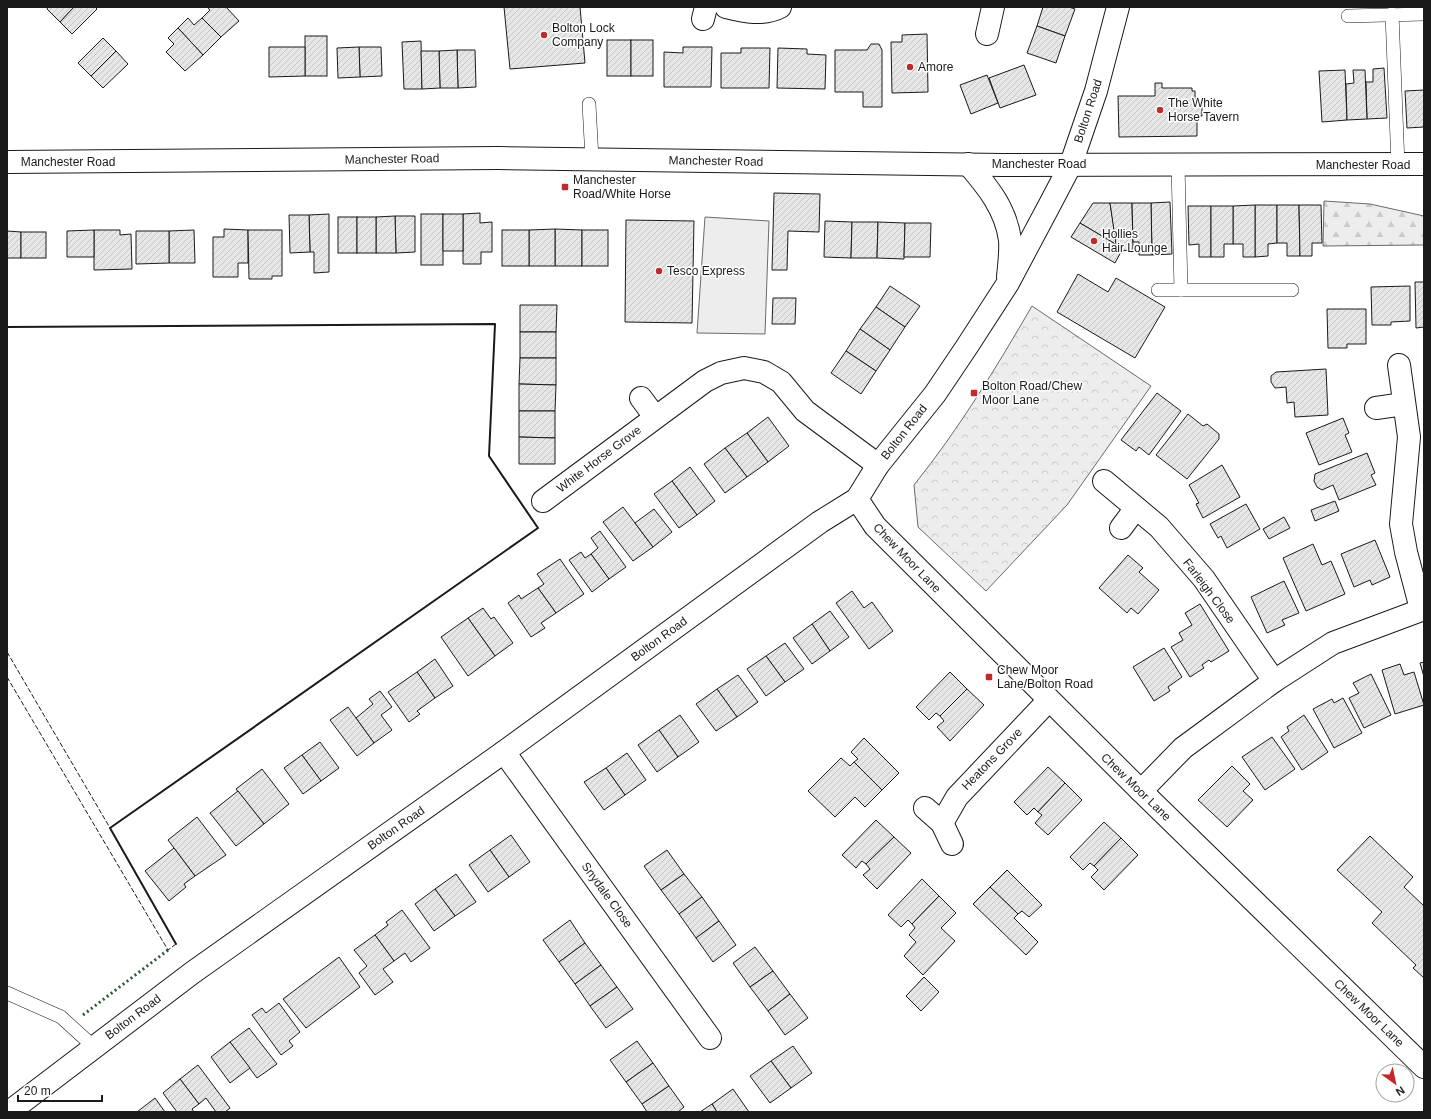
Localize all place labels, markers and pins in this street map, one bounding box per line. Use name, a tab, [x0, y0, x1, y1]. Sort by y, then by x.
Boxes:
place label: Bolton Lock Company	[552, 21, 616, 49]
marker: Bolton Lock Company	[539, 30, 549, 40]
place label: Amore	[918, 60, 954, 74]
marker: Amore	[905, 62, 915, 72]
place label: The White Horse Tavern	[1168, 96, 1239, 124]
marker: The White Horse Tavern	[1155, 105, 1165, 115]
place label: Manchester Road/White Horse	[573, 173, 671, 201]
marker: Manchester Road/White Horse	[560, 182, 570, 192]
place label: Hollies Hair Lounge	[1102, 227, 1168, 255]
marker: Hollies Hair Lounge	[1089, 236, 1099, 246]
place label: Tesco Express	[667, 264, 745, 278]
marker: Tesco Express	[654, 266, 664, 276]
place label: Bolton Road/Chew Moor Lane	[982, 379, 1082, 407]
marker: Bolton Road/Chew Moor Lane	[969, 388, 979, 398]
place label: Chew Moor Lane/Bolton Road	[997, 663, 1093, 691]
marker: Chew Moor Lane/Bolton Road	[984, 672, 994, 682]

